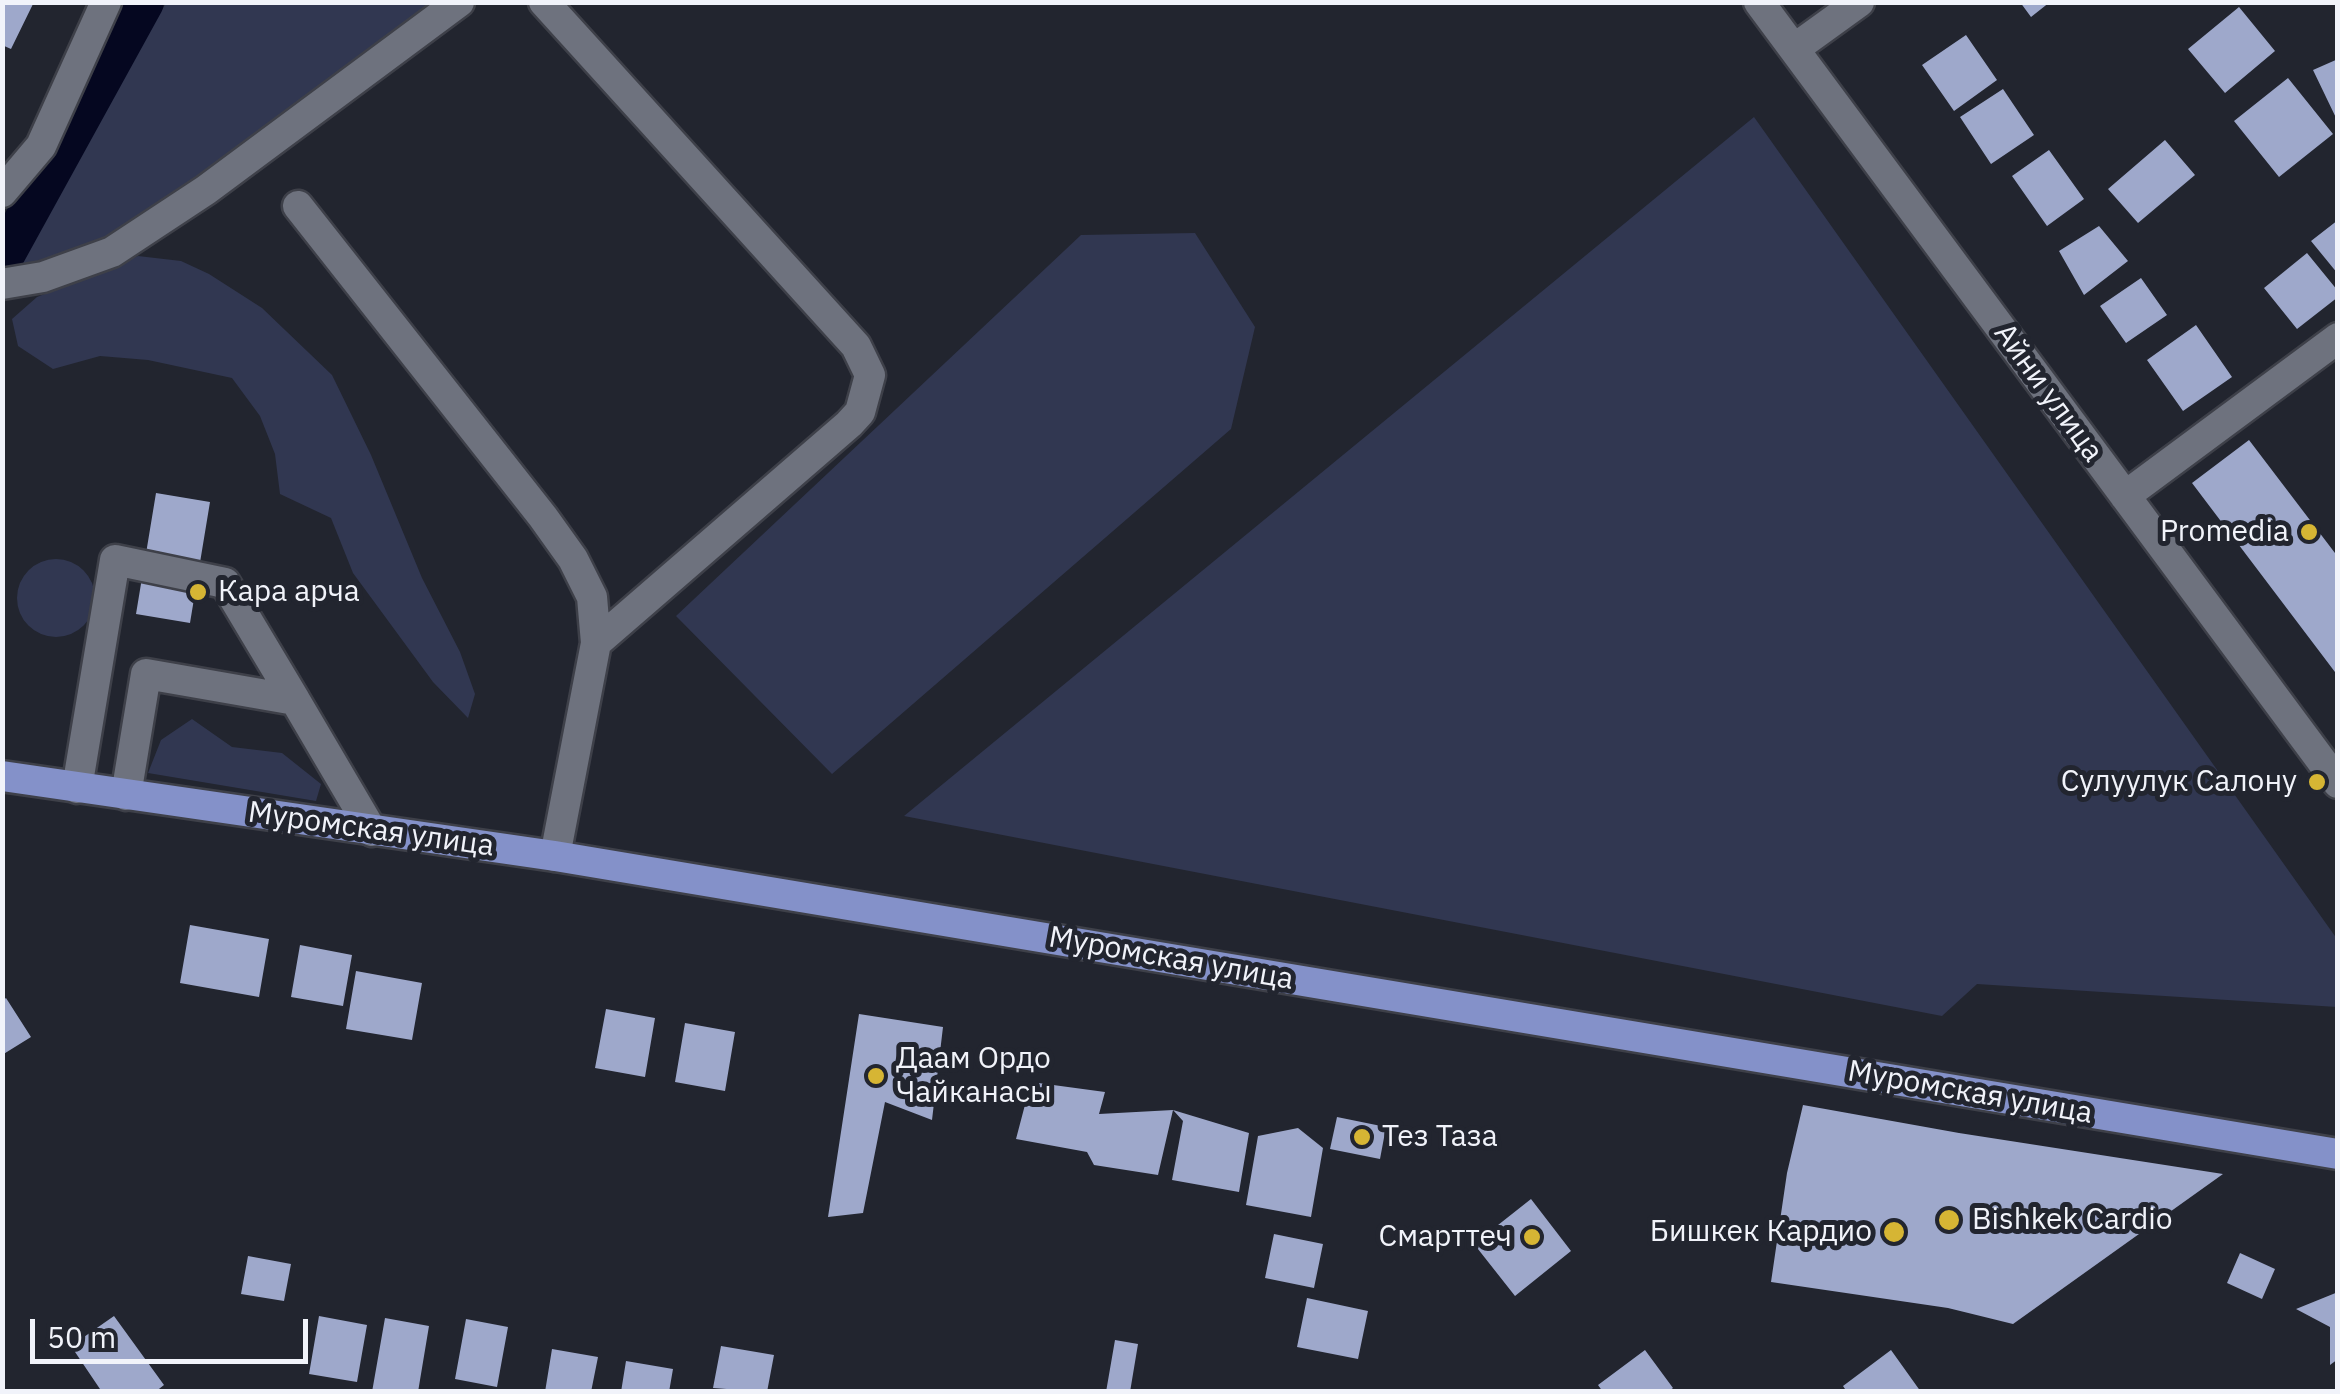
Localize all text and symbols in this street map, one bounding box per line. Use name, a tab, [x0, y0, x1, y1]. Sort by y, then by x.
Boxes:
street label: Айни улица	[1986, 317, 2110, 469]
place label: Promedia	[2160, 514, 2289, 550]
marker: Promedia	[2298, 521, 2320, 543]
place label: Кара арча	[218, 574, 360, 610]
marker: Кара арча	[187, 581, 209, 603]
place label: Сулуулук Салону	[2061, 764, 2297, 800]
marker: Сулуулук Салону	[2306, 771, 2328, 793]
street label: Муромская улица	[246, 795, 496, 865]
street label: Муромская улица	[1046, 920, 1296, 998]
place label: Даам Ордо Чайканасы	[896, 1041, 1052, 1112]
street label: Муромская улица	[1845, 1054, 2095, 1132]
marker: Даам Ордо Чайканасы	[865, 1065, 887, 1087]
place label: Тез Таза	[1382, 1119, 1498, 1155]
marker: Тез Таза	[1351, 1126, 1373, 1148]
place label: Bishkek Cardio	[1972, 1202, 2173, 1238]
marker: Bishkek Cardio	[1936, 1207, 1962, 1233]
place label: Бишкек Кардио	[1650, 1214, 1872, 1250]
place label: Смарттеч	[1379, 1219, 1512, 1255]
marker: Бишкек Кардио	[1881, 1219, 1907, 1245]
marker: Смарттеч	[1521, 1226, 1543, 1248]
scale bar	[35, 1299, 312, 1361]
text: 50 m	[47, 1317, 116, 1356]

